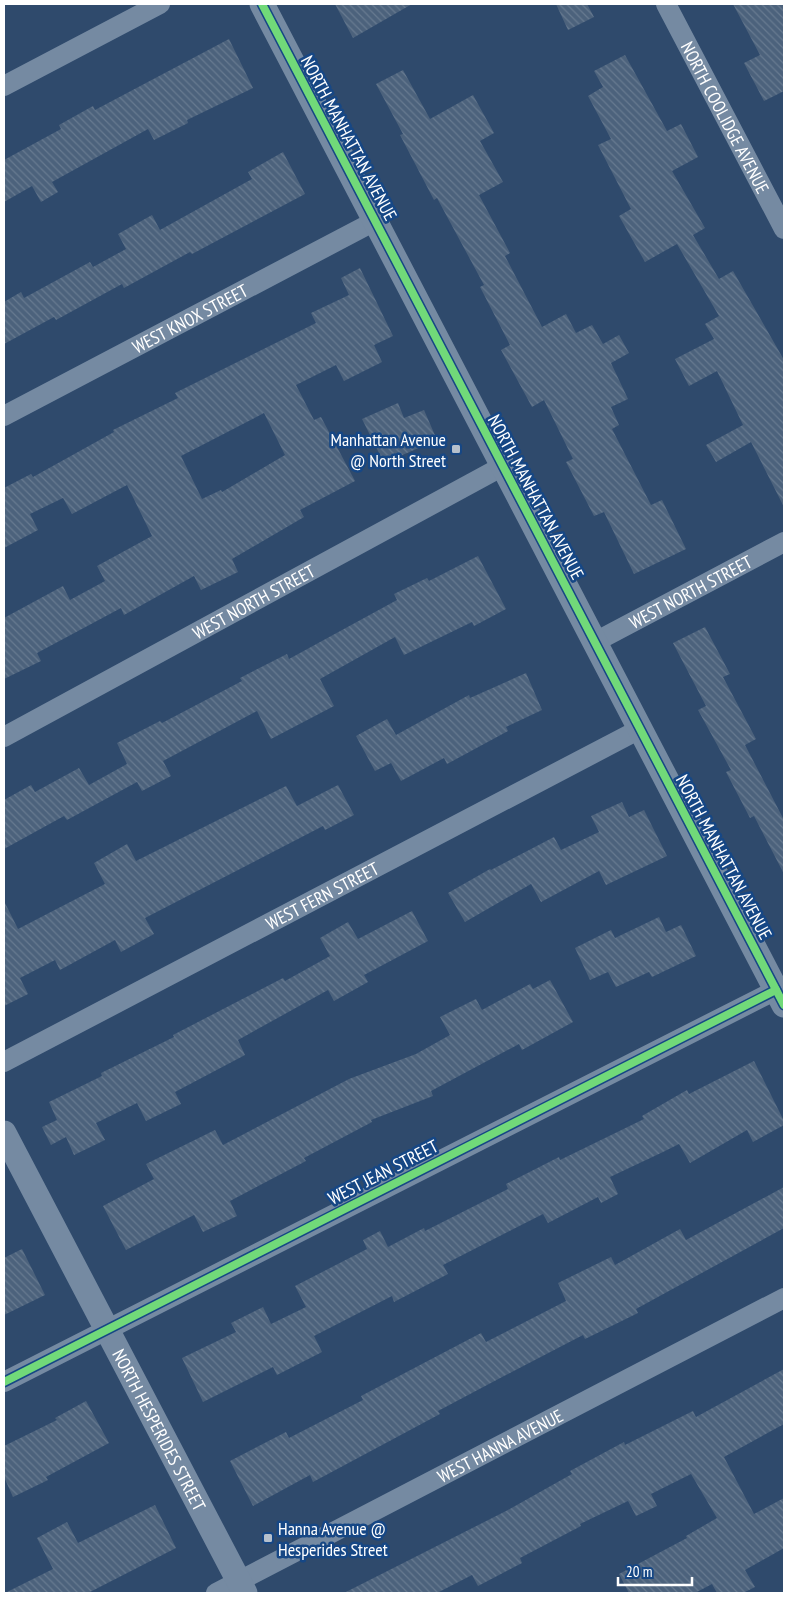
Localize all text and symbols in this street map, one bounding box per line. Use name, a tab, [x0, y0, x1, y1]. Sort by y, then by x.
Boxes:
street label: NORTH COOLIDGE AVENUE	[676, 37, 775, 197]
street label: NORTH MANHATTAN AVENUE	[296, 52, 402, 224]
street label: WEST KNOX STREET	[128, 279, 252, 358]
street label: NORTH MANHATTAN AVENUE	[483, 411, 589, 583]
place label: Manhattan Avenue @ North Street	[330, 428, 446, 472]
marker: Manhattan Avenue @ North Street	[450, 443, 462, 455]
street label: WEST NORTH STREET	[625, 550, 756, 633]
street label: WEST NORTH STREET	[188, 559, 319, 644]
street label: NORTH MANHATTAN AVENUE	[671, 771, 777, 943]
street label: WEST FERN STREET	[262, 857, 382, 934]
street label: WEST JEAN STREET	[324, 1134, 442, 1210]
street label: NORTH HESPERIDES STREET	[108, 1345, 211, 1515]
street label: WEST HANNA AVENUE	[433, 1403, 567, 1488]
place label: Hanna Avenue @ Hesperides Street	[278, 1517, 388, 1561]
marker: Hanna Avenue @ Hesperides Street	[262, 1532, 274, 1544]
scale bar	[618, 1554, 692, 1586]
text: 20 m	[626, 1562, 652, 1581]

